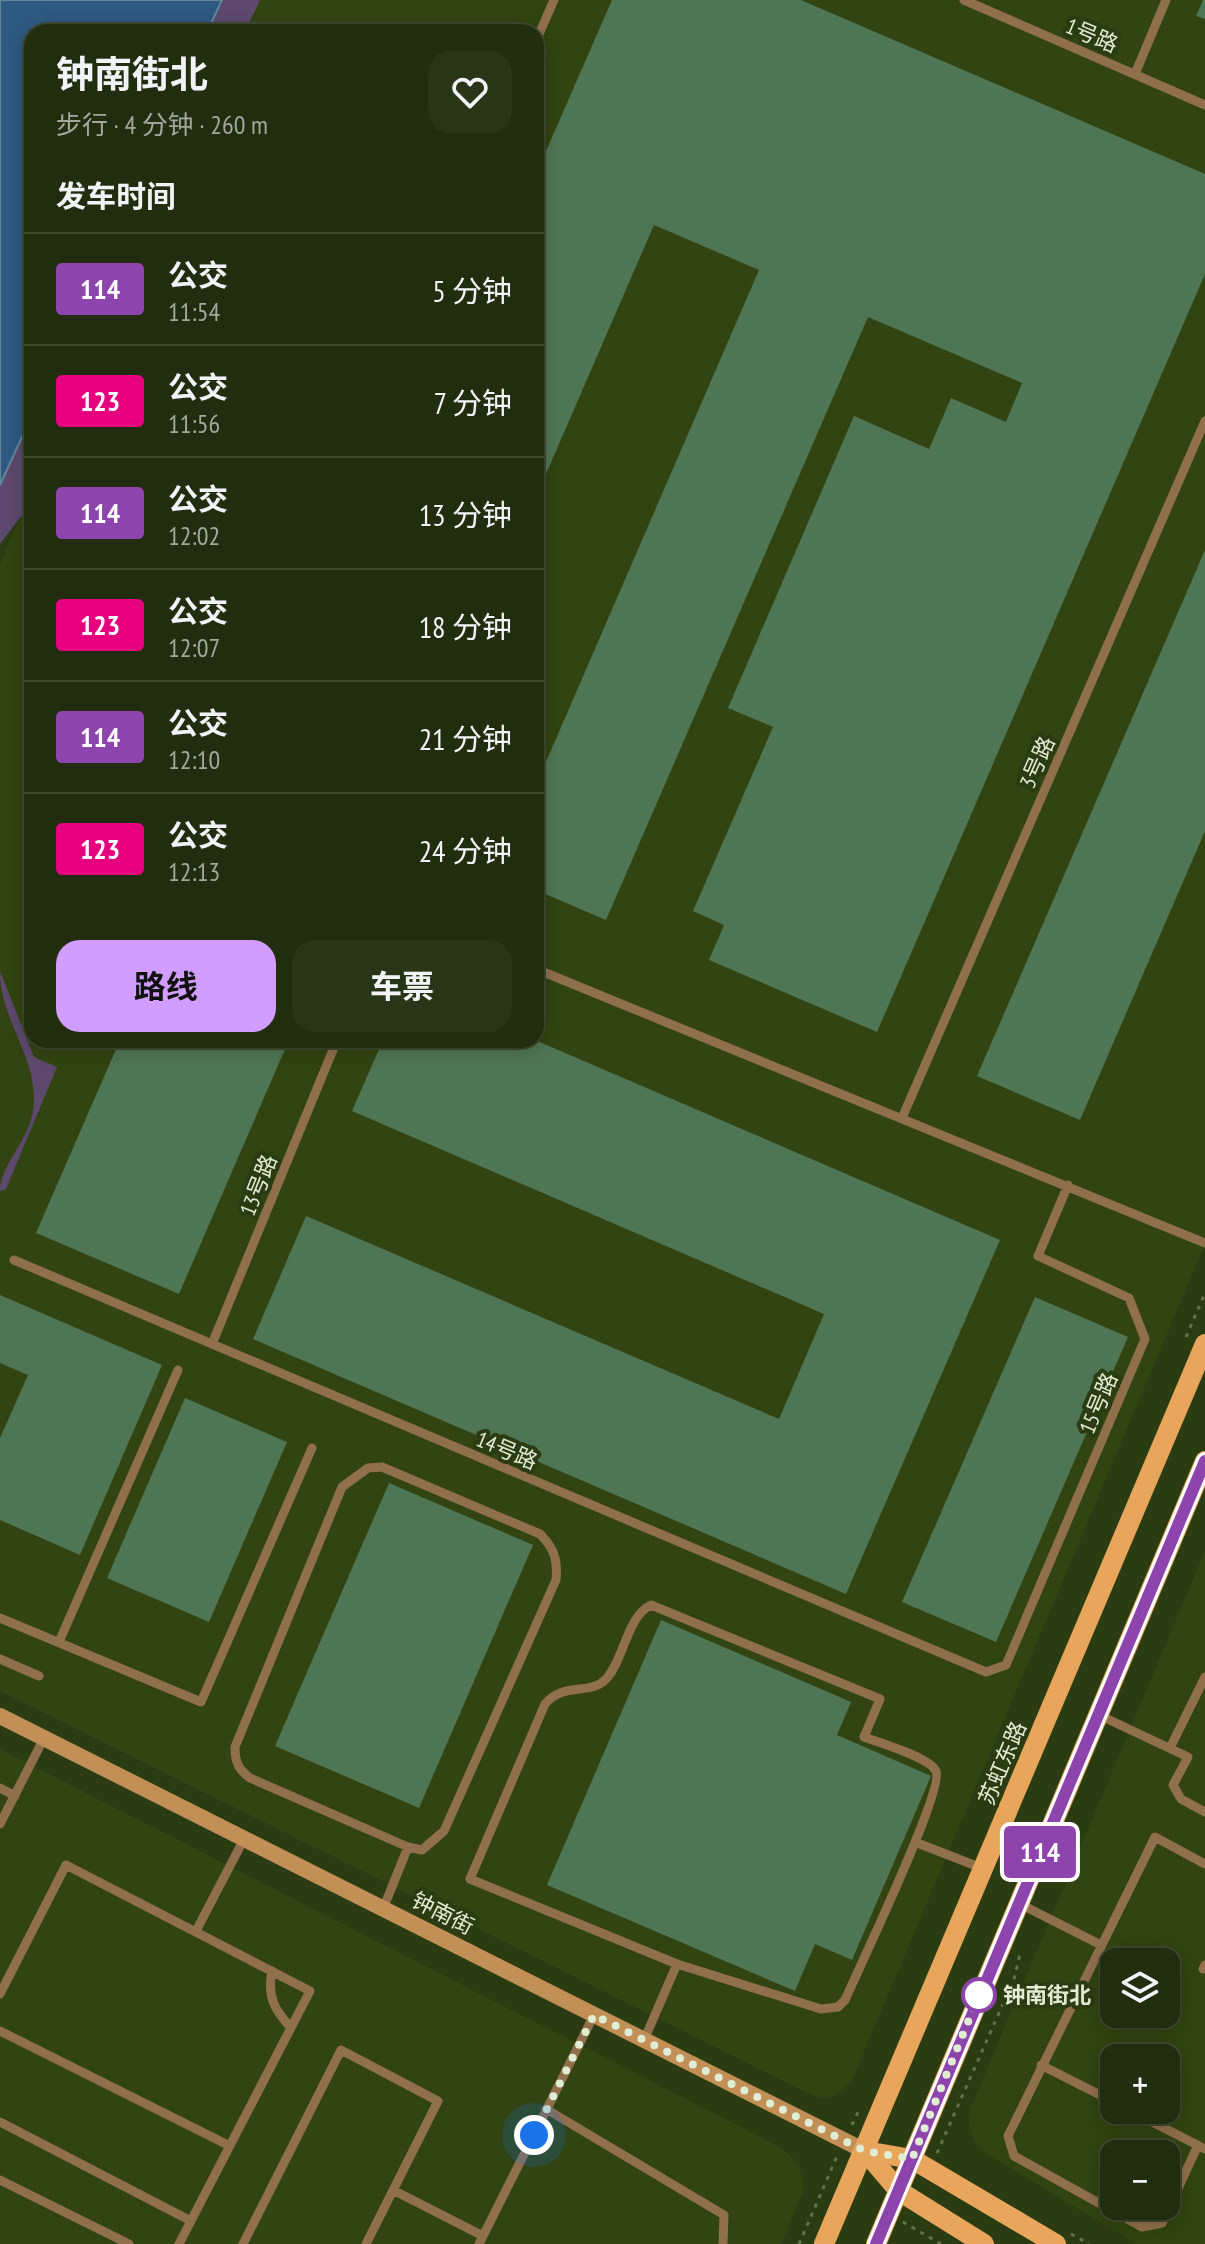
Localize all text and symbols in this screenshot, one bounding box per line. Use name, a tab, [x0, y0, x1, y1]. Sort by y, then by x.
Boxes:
street label: 1号路	[1062, 12, 1122, 58]
text: 钟南街北	[56, 49, 208, 98]
button: heart	[428, 50, 512, 134]
text: 步行 · 4 分钟 · 260 m	[56, 108, 268, 141]
text: 发车时间	[56, 176, 176, 215]
text: 公交	[168, 255, 228, 294]
text: 114	[80, 270, 120, 307]
text: 5 分钟	[432, 271, 512, 310]
text: 11:54	[168, 295, 220, 328]
text: 公交	[168, 367, 228, 406]
text: 123	[80, 382, 120, 419]
text: 7 分钟	[433, 383, 512, 422]
text: 11:56	[168, 407, 220, 440]
text: 公交	[168, 479, 228, 518]
text: 114	[80, 494, 120, 531]
text: 13 分钟	[419, 495, 512, 534]
text: 12:02	[168, 519, 220, 552]
text: 公交	[168, 591, 228, 630]
text: 123	[80, 606, 120, 643]
text: 18 分钟	[419, 607, 512, 646]
text: 12:07	[168, 631, 220, 664]
text: 公交	[168, 703, 228, 742]
text: 114	[80, 718, 120, 755]
text: 21 分钟	[419, 719, 512, 758]
street label: 3号路	[1013, 732, 1061, 792]
text: 12:10	[168, 743, 220, 776]
text: 公交	[168, 815, 228, 854]
text: 123	[80, 830, 120, 867]
text: 24 分钟	[419, 831, 512, 870]
text: 12:13	[168, 855, 220, 888]
button: 路线	[56, 940, 276, 1032]
button: 车票	[292, 940, 512, 1032]
street label: 13号路	[233, 1150, 283, 1220]
street label: 15号路	[1073, 1368, 1123, 1438]
street label: 14号路	[472, 1425, 542, 1475]
street label: 苏虹东路	[972, 1717, 1032, 1809]
line badge: 114	[994, 1826, 1086, 1878]
text: 114	[1020, 1833, 1060, 1870]
street label: 钟南街	[407, 1886, 479, 1940]
map controls	[1100, 1948, 1180, 2220]
button: layers	[1100, 1948, 1180, 2028]
marker: 钟南街北	[962, 1978, 996, 2012]
place label: 钟南街北	[1003, 1981, 1091, 2009]
button: +	[1100, 2044, 1180, 2124]
your location	[514, 2115, 554, 2155]
button: −	[1100, 2140, 1180, 2220]

